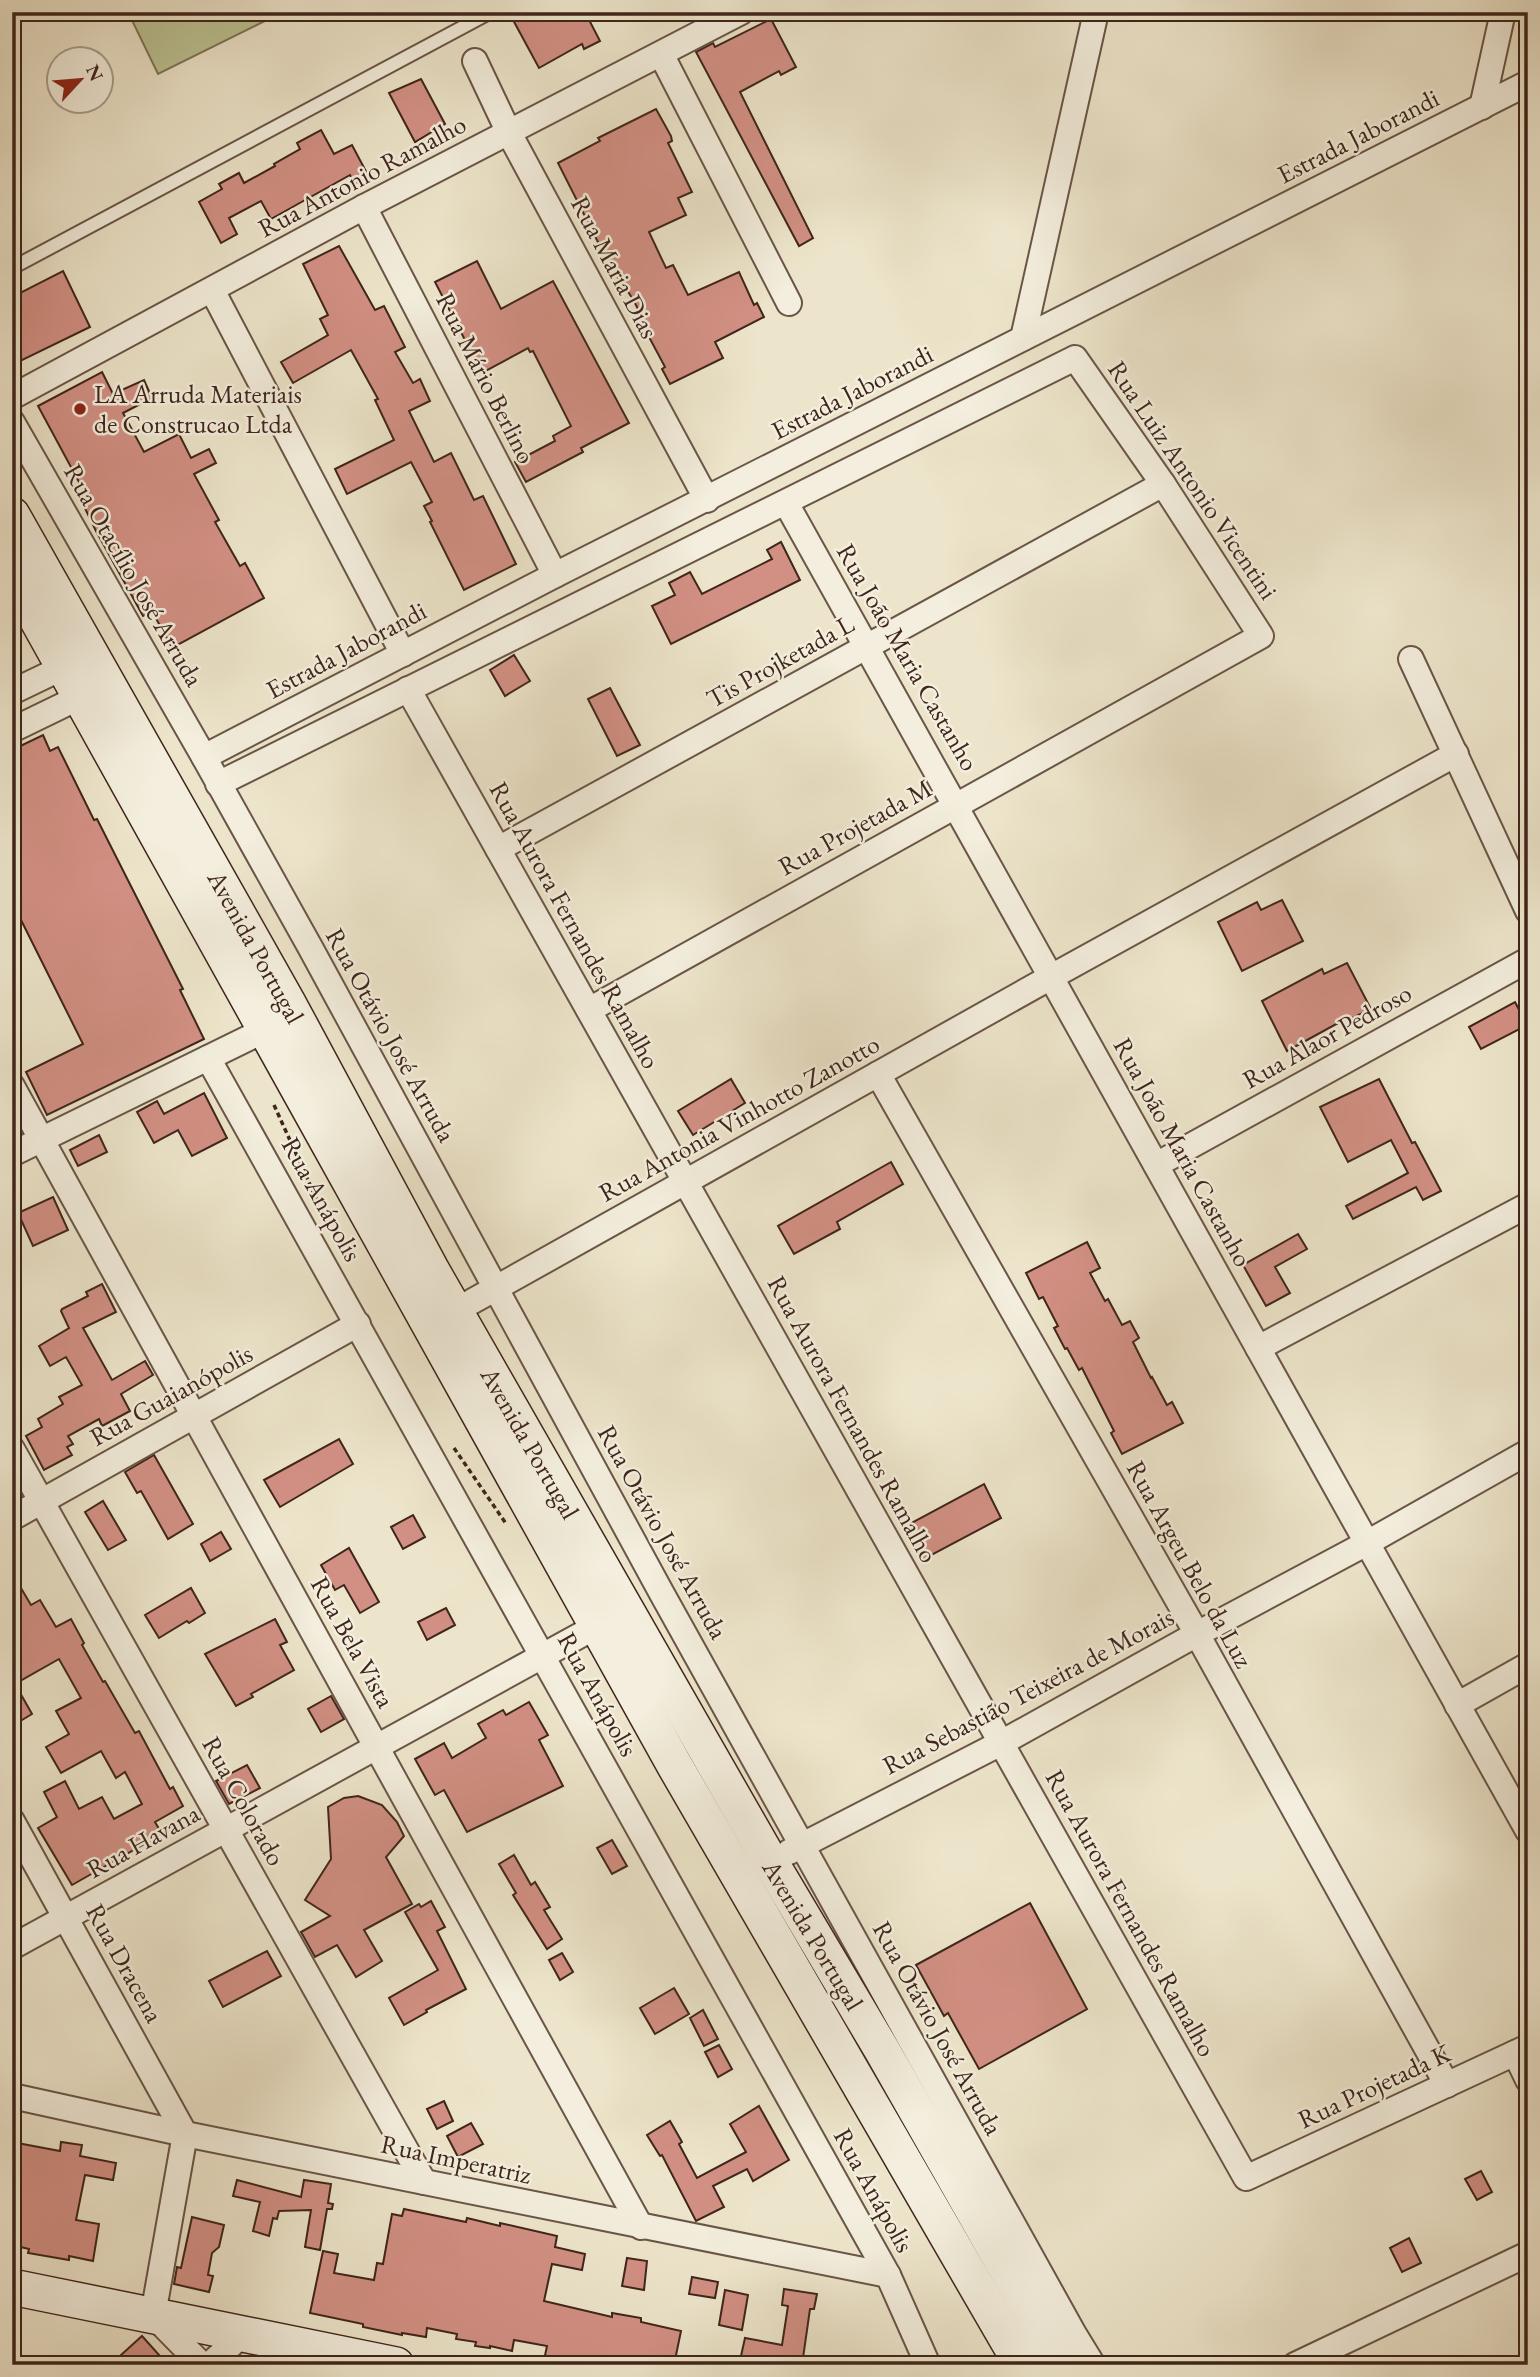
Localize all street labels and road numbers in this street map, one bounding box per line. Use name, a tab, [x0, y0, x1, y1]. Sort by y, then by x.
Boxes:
street label: Estrada Jaborandi	[1272, 81, 1444, 191]
street label: Rua Antonio Ramalho	[252, 107, 472, 245]
street label: Rua Maria Dias	[563, 190, 667, 344]
street label: Rua Mário Berlino	[428, 287, 544, 469]
street label: Estrada Jaborandi	[766, 337, 938, 447]
street label: Rua Luiz Antonio Vicentini	[1100, 354, 1286, 606]
street label: Rua Otacílio José Arruda	[56, 457, 212, 693]
street label: Rua João Maria Castanho	[829, 537, 987, 777]
street label: Estrada Jaborandi	[260, 593, 432, 707]
street label: Tis Projketada L	[700, 606, 860, 716]
street label: Rua Projetada M	[772, 771, 938, 883]
street label: Rua Aurora Fernandes Ramalho	[482, 775, 668, 1075]
street label: Avenida Portugal	[199, 863, 312, 1030]
street label: Rua Otávio José Arruda	[318, 922, 464, 1149]
street label: Rua Alaor Pedroso	[1237, 976, 1417, 1096]
street label: Rua Antonia Vinhotto Zanotto	[593, 1027, 885, 1209]
street label: Rua João Maria Castanho	[1106, 1031, 1260, 1273]
street label: Rua Anápolis	[274, 1131, 370, 1267]
street label: Rua Aurora Fernandes Ramalho	[760, 1269, 946, 1569]
street label: Rua Guaianópolis	[84, 1336, 258, 1454]
street label: Avenida Portugal	[472, 1360, 587, 1525]
street label: Rua Otávio José Arruda	[590, 1419, 736, 1646]
street label: Rua Argeu Belo da Luz	[1119, 1454, 1261, 1674]
street label: Rua Bela Vista	[303, 1570, 403, 1714]
street label: Rua Sebastião Teixeira de Morais	[876, 1600, 1180, 1782]
street label: Rua Anápolis	[550, 1626, 646, 1762]
street label: Rua Colorado	[194, 1730, 294, 1872]
street label: Rua Aurora Fernandes Ramalho	[1038, 1763, 1224, 2063]
street label: Rua Havana	[80, 1796, 206, 1886]
street label: Avenida Portugal	[754, 1852, 871, 2017]
street label: Rua Dracena	[78, 1898, 172, 2029]
street label: Rua Otávio José Arruda	[865, 1915, 1011, 2142]
street label: Rua Projetada K	[1292, 2036, 1456, 2136]
street label: Rua Anápolis	[826, 2122, 922, 2258]
street label: Rua Imperatriz	[378, 2127, 534, 2192]

